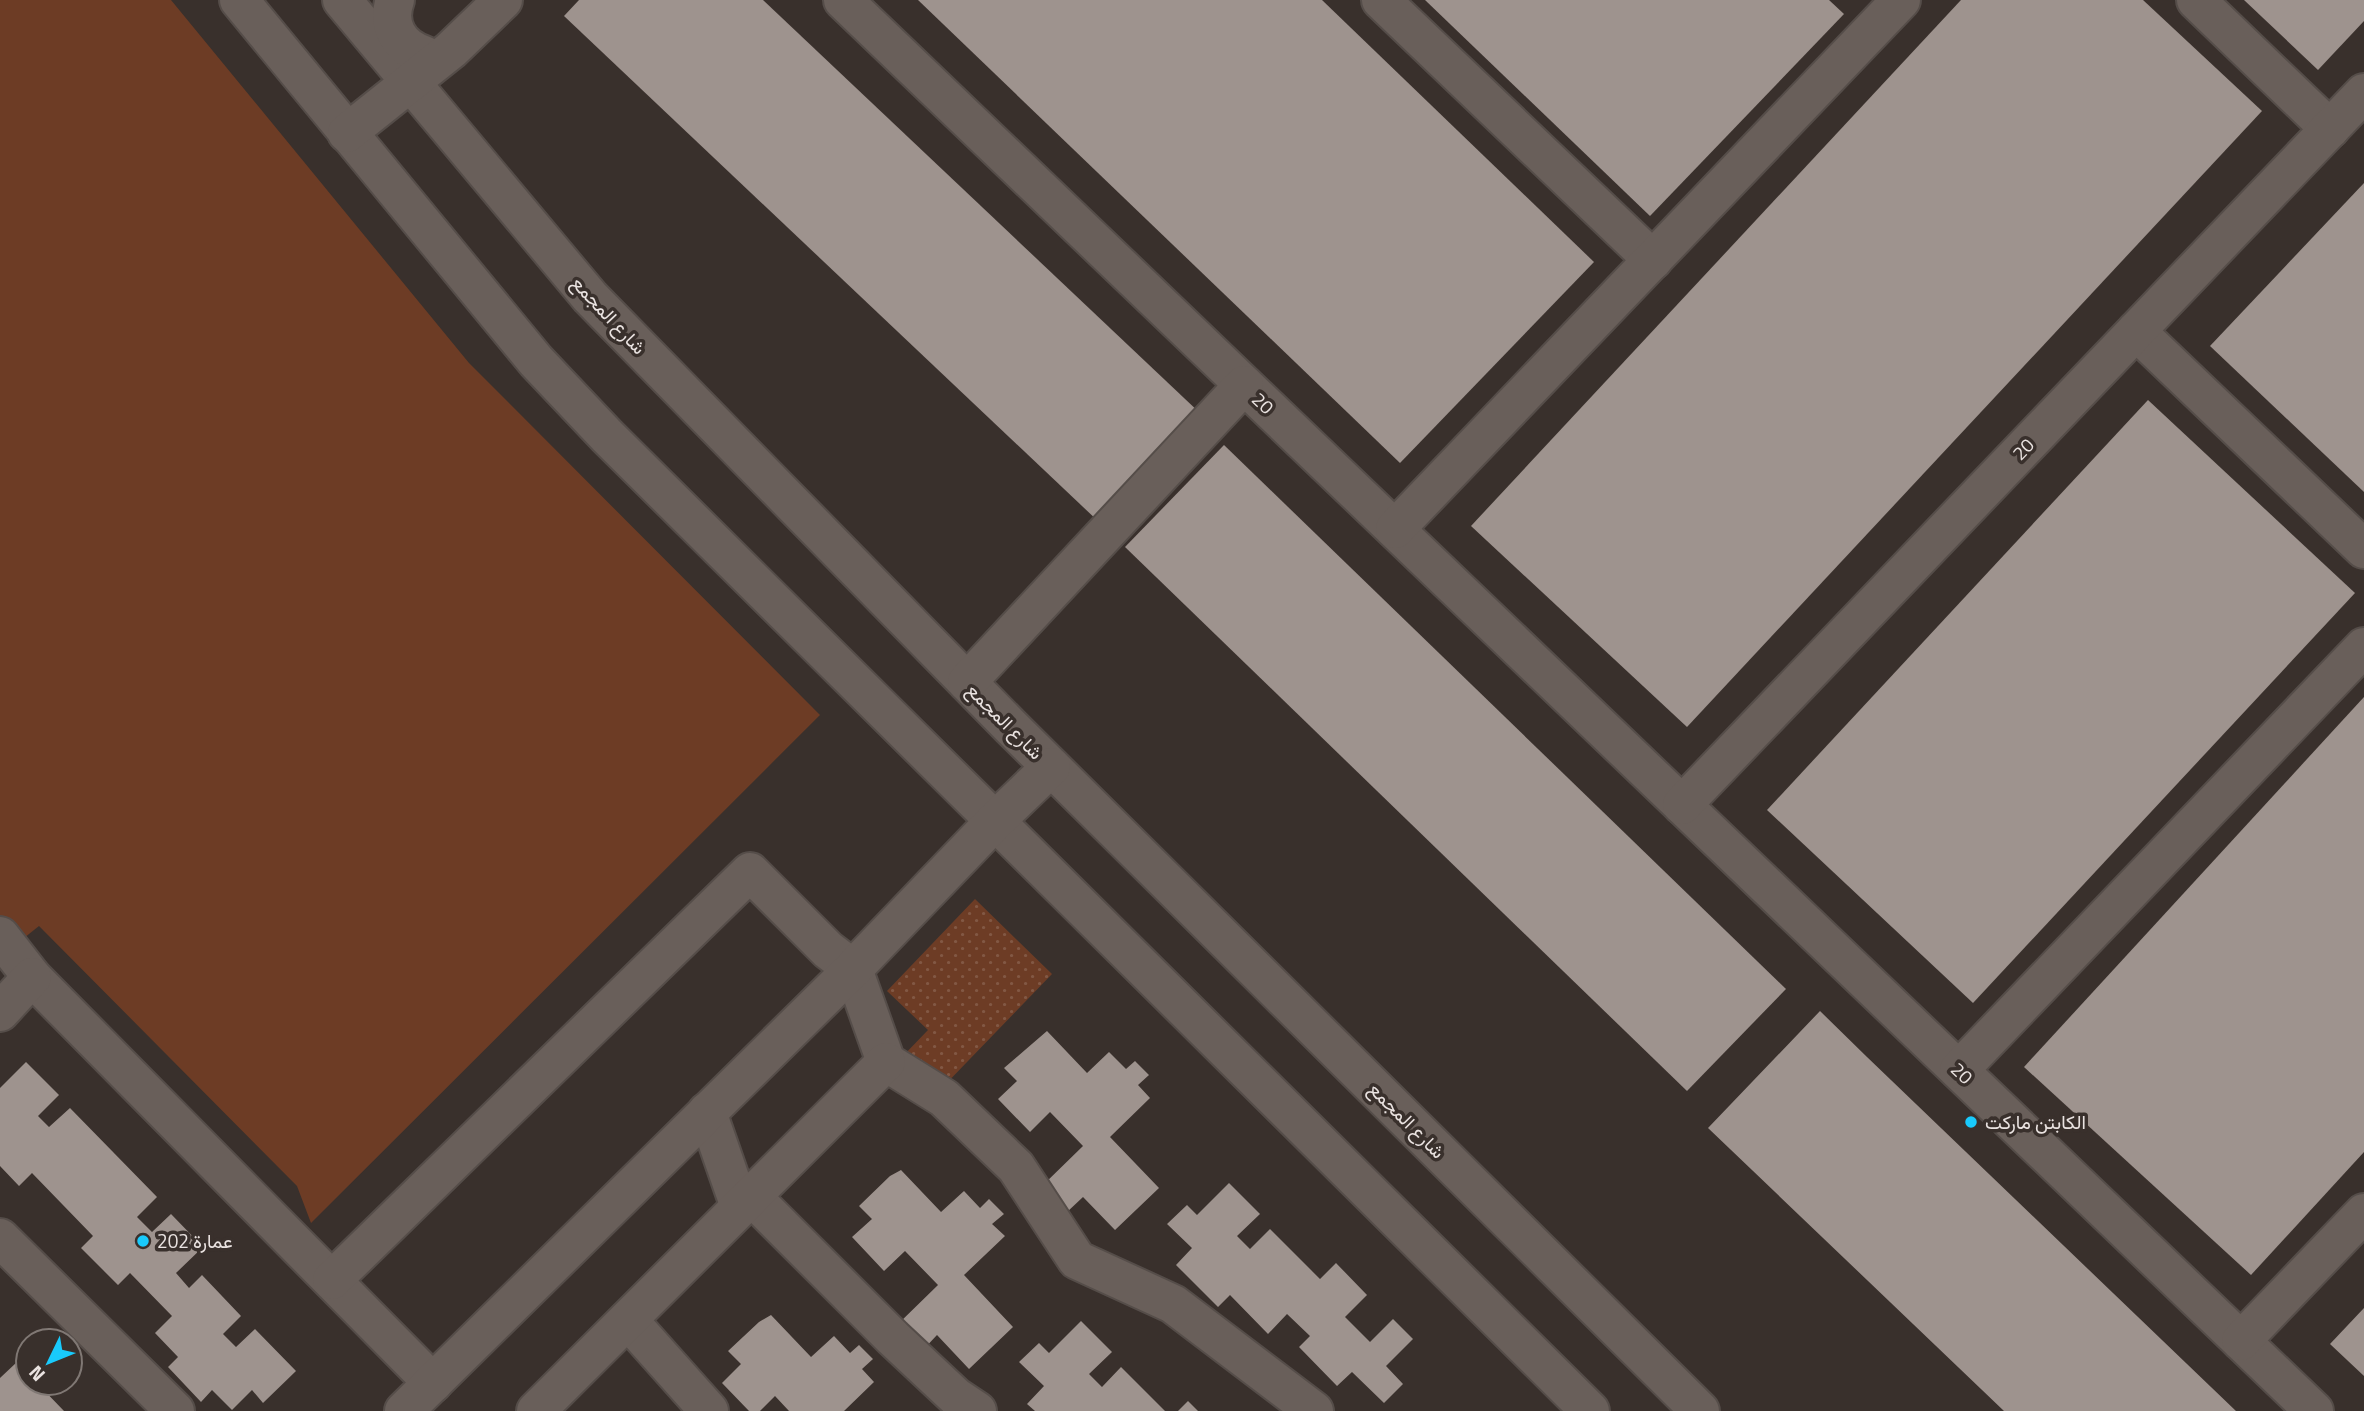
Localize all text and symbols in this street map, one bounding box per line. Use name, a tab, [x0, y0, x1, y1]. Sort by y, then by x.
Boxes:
street label: شارع المجمع	[565, 269, 654, 361]
street label: 20	[1246, 385, 1281, 420]
street label: 20	[2005, 431, 2040, 466]
street label: شارع المجمع	[960, 676, 1050, 766]
street label: 20	[1945, 1055, 1980, 1090]
street label: شارع المجمع	[1362, 1075, 1452, 1165]
place label: الكابتن ماركت	[1985, 1107, 2086, 1136]
marker: الكابتن ماركت	[1963, 1114, 1979, 1130]
place label: عمارة 202	[157, 1226, 233, 1255]
marker: عمارة 202	[135, 1233, 151, 1249]
north arrow	[14, 1327, 84, 1397]
text: N	[21, 1359, 51, 1389]

